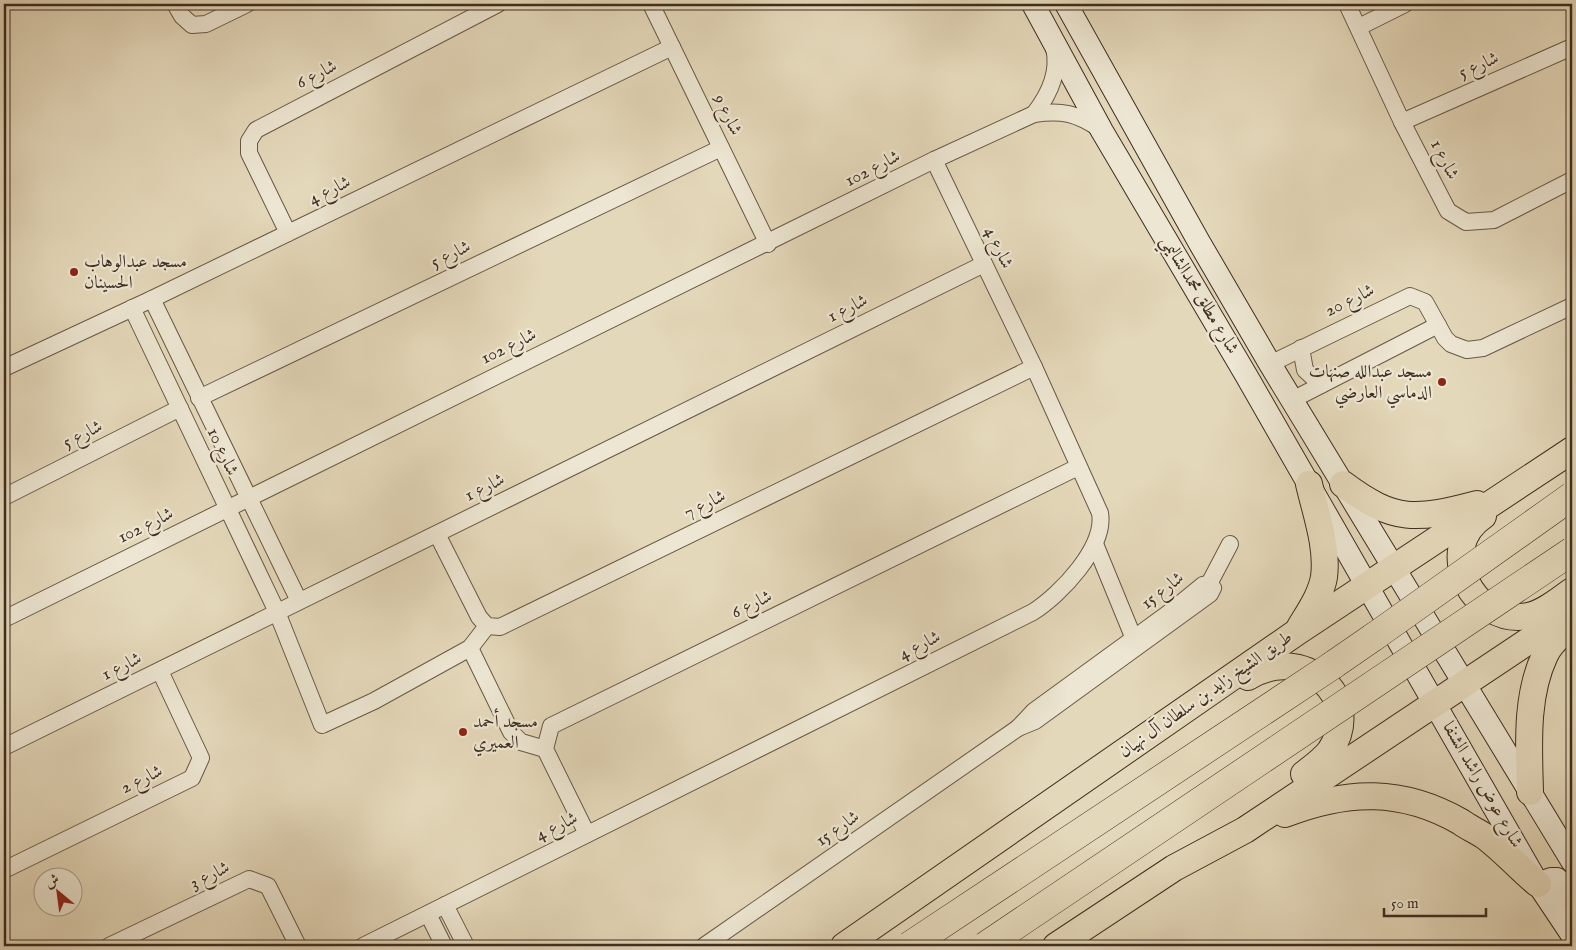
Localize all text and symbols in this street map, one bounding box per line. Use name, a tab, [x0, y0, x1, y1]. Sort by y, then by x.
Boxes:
street label: شارع 5	[1455, 47, 1504, 87]
street label: شارع 6	[293, 55, 342, 97]
street label: شارع 9	[705, 90, 747, 140]
street label: شارع 1	[1422, 136, 1464, 185]
street label: شارع 102	[841, 145, 905, 194]
street label: شارع 4	[305, 171, 356, 213]
street label: شارع 4	[976, 223, 1018, 274]
street label: شارع مطلق محمدالشاليمي	[1151, 231, 1244, 361]
street label: شارع 5	[427, 236, 476, 276]
place label: مسجد عبدالوهاب الحسينان	[84, 251, 187, 295]
marker: مسجد عبدالوهاب الحسينان	[68, 266, 80, 278]
street label: شارع 20	[1321, 279, 1380, 325]
street label: شارع 1	[824, 289, 873, 330]
street label: شارع 102	[477, 324, 541, 372]
place label: مسجد عبدالله صنهات الدماسي العارضي	[1309, 361, 1432, 409]
marker: مسجد عبدالله صنهات الدماسي العارضي	[1436, 376, 1448, 388]
street label: شارع 5	[59, 415, 108, 456]
street label: شارع 10	[199, 424, 243, 481]
street label: شارع 1	[461, 468, 510, 509]
street label: شارع 7	[680, 485, 731, 527]
street label: شارع 102	[114, 503, 178, 551]
street label: شارع 15	[1137, 567, 1190, 617]
street label: شارع 6	[728, 585, 777, 627]
street label: شارع 4	[895, 626, 946, 668]
street label: طريق الشيخ زايد بن سلطان آل نهيان	[1115, 626, 1299, 766]
street label: شارع 1	[98, 647, 147, 688]
place label: مسجد أحمد العميري	[473, 708, 538, 757]
street label: شارع عوض راشد الشنفا	[1435, 718, 1527, 853]
marker: مسجد أحمد العميري	[457, 726, 469, 738]
street label: شارع 2	[117, 760, 168, 802]
street label: شارع 15	[812, 806, 866, 854]
street label: شارع 4	[532, 807, 583, 849]
street label: شارع 3	[186, 856, 235, 897]
north arrow	[32, 868, 82, 918]
text: ش	[42, 870, 63, 893]
scale bar	[1384, 885, 1486, 917]
text: 50 m	[1391, 894, 1419, 913]

